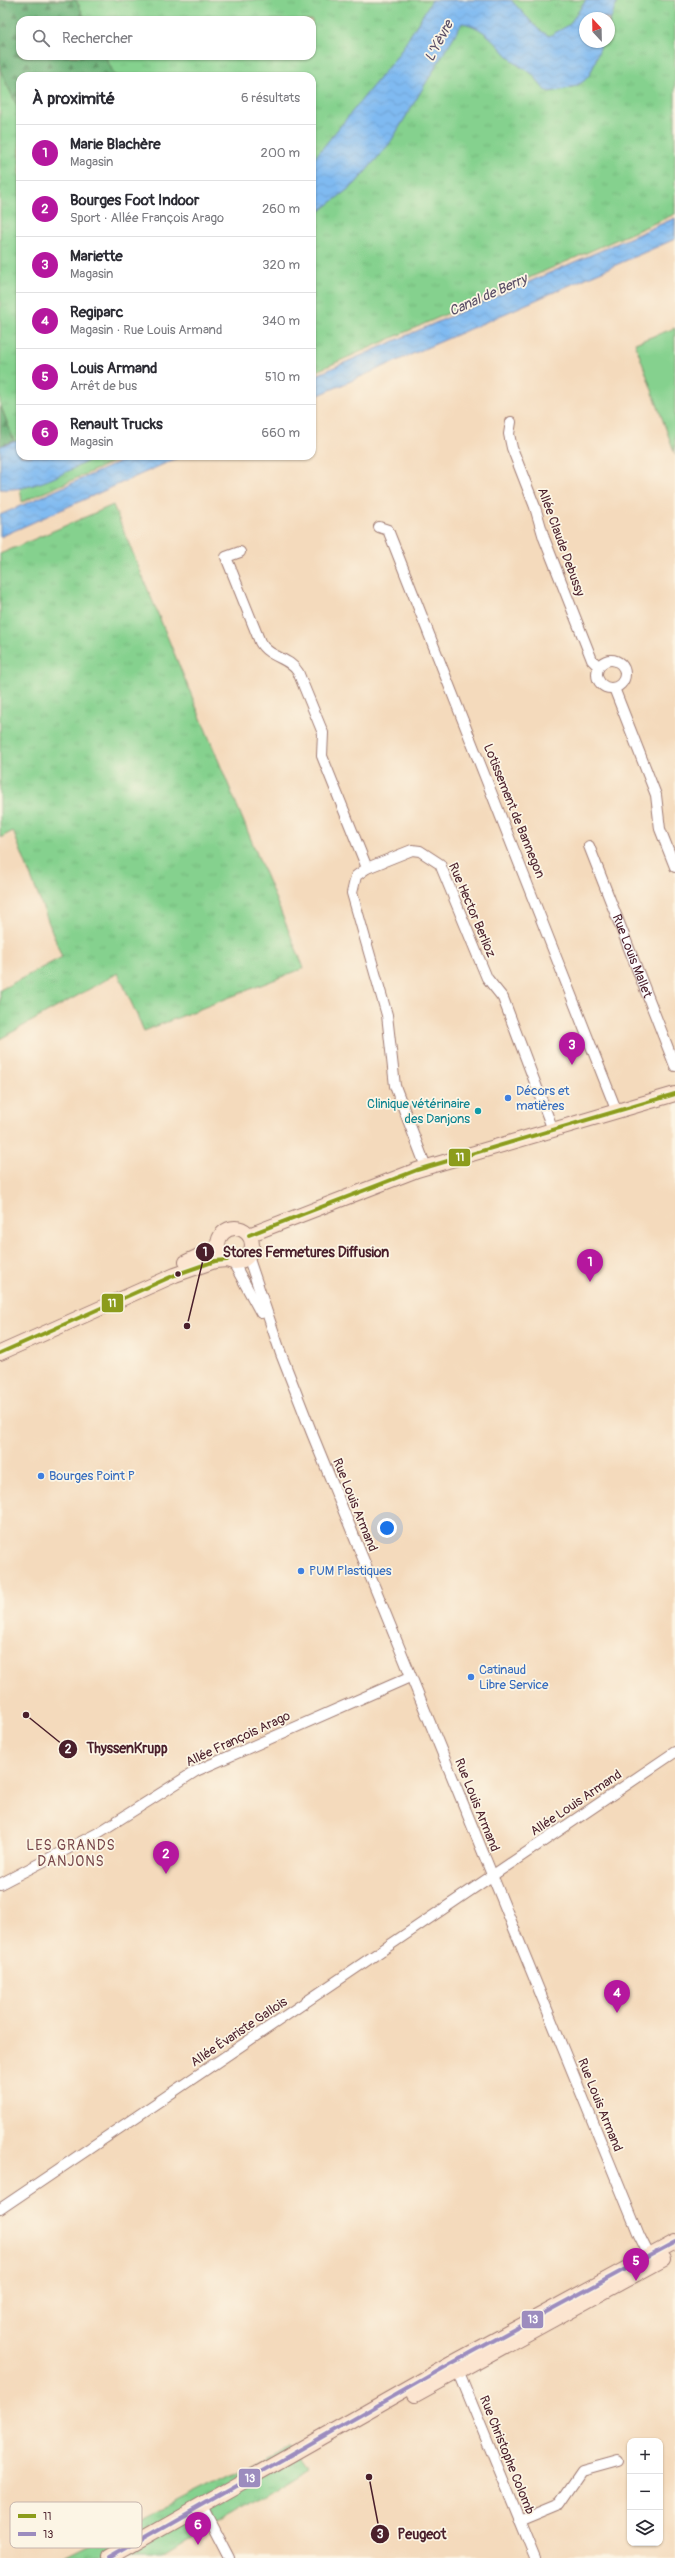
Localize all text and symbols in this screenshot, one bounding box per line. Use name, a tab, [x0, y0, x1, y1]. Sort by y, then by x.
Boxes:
north arrow	[579, 12, 615, 48]
search box	[16, 16, 316, 60]
water label: L'Yèvre	[421, 16, 458, 64]
icon: search	[30, 27, 52, 49]
text: Rechercher	[62, 29, 133, 48]
text: À proximité	[32, 88, 115, 109]
text: 6 résultats	[241, 90, 300, 106]
text: Marie Blachère	[70, 135, 161, 154]
text: 1	[42, 145, 48, 161]
text: 200 m	[261, 145, 300, 161]
text: Magasin	[70, 154, 113, 170]
text: Bourges Foot Indoor	[70, 191, 199, 210]
text: 2	[41, 201, 49, 217]
text: 260 m	[262, 201, 300, 217]
text: Sport · Allée François Arago	[70, 210, 224, 226]
text: Mariette	[70, 247, 123, 266]
text: 3	[41, 257, 49, 273]
text: 320 m	[262, 257, 300, 273]
text: Magasin	[70, 266, 113, 282]
water label: Canal de Berry	[447, 269, 531, 320]
text: Regiparc	[70, 303, 123, 322]
text: 4	[41, 313, 49, 329]
text: 340 m	[262, 313, 300, 329]
text: Magasin · Rue Louis Armand	[70, 322, 222, 338]
text: Louis Armand	[70, 359, 157, 378]
text: 5	[41, 369, 49, 385]
text: 510 m	[265, 369, 300, 385]
text: Arrêt de bus	[70, 378, 137, 394]
text: Renault Trucks	[70, 415, 163, 434]
text: 6	[41, 425, 49, 441]
text: 660 m	[262, 425, 300, 441]
text: Magasin	[70, 434, 113, 450]
street label: Allée Claude Debussy	[534, 485, 588, 599]
street label: Lotissement de Bannegon	[480, 742, 548, 880]
street label: Rue Hector Berlioz	[445, 860, 499, 960]
street label: Rue Louis Mallet	[608, 912, 656, 1001]
pin: 3	[559, 1032, 585, 1065]
place label: Décors et matières	[516, 1083, 570, 1114]
marker: Décors et matières	[503, 1093, 513, 1103]
place label: Clinique vétérinaire des Danjons	[367, 1096, 471, 1127]
marker: Clinique vétérinaire des Danjons	[473, 1106, 483, 1116]
line badge: 11	[448, 1148, 471, 1167]
text: 11	[456, 1151, 464, 1164]
callout: Stores Fermetures Diffusion	[195, 1239, 398, 1265]
text: Stores Fermetures Diffusion	[223, 1244, 389, 1261]
text: 1	[203, 1245, 207, 1260]
pin: 1	[577, 1249, 603, 1282]
unlabelled marker	[173, 1269, 183, 1279]
line badge: 11	[101, 1293, 124, 1313]
text: 11	[108, 1297, 116, 1310]
street label: Rue Louis Armand	[329, 1456, 381, 1554]
place label: Bourges Point P	[49, 1468, 135, 1484]
marker: Bourges Point P	[36, 1471, 46, 1481]
your location	[377, 1518, 397, 1538]
place label: PUM Plastiques	[309, 1563, 392, 1579]
marker: PUM Plastiques	[296, 1566, 306, 1576]
place label: Catinaud Libre Service	[479, 1662, 549, 1693]
marker: Catinaud Libre Service	[466, 1672, 476, 1682]
street label: Allée François Arago	[183, 1708, 293, 1770]
callout: ThyssenKrupp	[58, 1736, 175, 1762]
text: ThyssenKrupp	[85, 1740, 168, 1757]
text: 2	[65, 1742, 72, 1757]
street label: Rue Louis Armand	[451, 1756, 503, 1854]
street label: Allée Louis Armand	[527, 1767, 625, 1839]
district label: LES GRANDS DANJONS	[26, 1837, 116, 1870]
pin: 2	[153, 1841, 179, 1874]
pin: 4	[604, 1980, 630, 2013]
street label: Allée Évariste Gallois	[188, 1994, 291, 2070]
street label: Rue Louis Armand	[574, 2056, 626, 2154]
pin: 5	[623, 2248, 649, 2281]
line badge: 13	[521, 2310, 544, 2329]
text: 13	[528, 2313, 538, 2326]
street label: Rue Christophe Colomb	[476, 2393, 538, 2517]
map controls	[627, 2438, 663, 2546]
button: +	[627, 2438, 663, 2474]
line badge: 13	[238, 2468, 261, 2488]
text: 13	[245, 2472, 255, 2485]
button: −	[627, 2474, 663, 2510]
legend	[10, 2502, 142, 2548]
text: 11	[43, 2510, 52, 2523]
button: layers	[627, 2510, 663, 2546]
pin: 6	[185, 2512, 211, 2545]
callout: Peugeot	[370, 2521, 455, 2547]
text: Peugeot	[398, 2526, 447, 2543]
text: 3	[377, 2527, 384, 2542]
text: 13	[43, 2528, 53, 2541]

